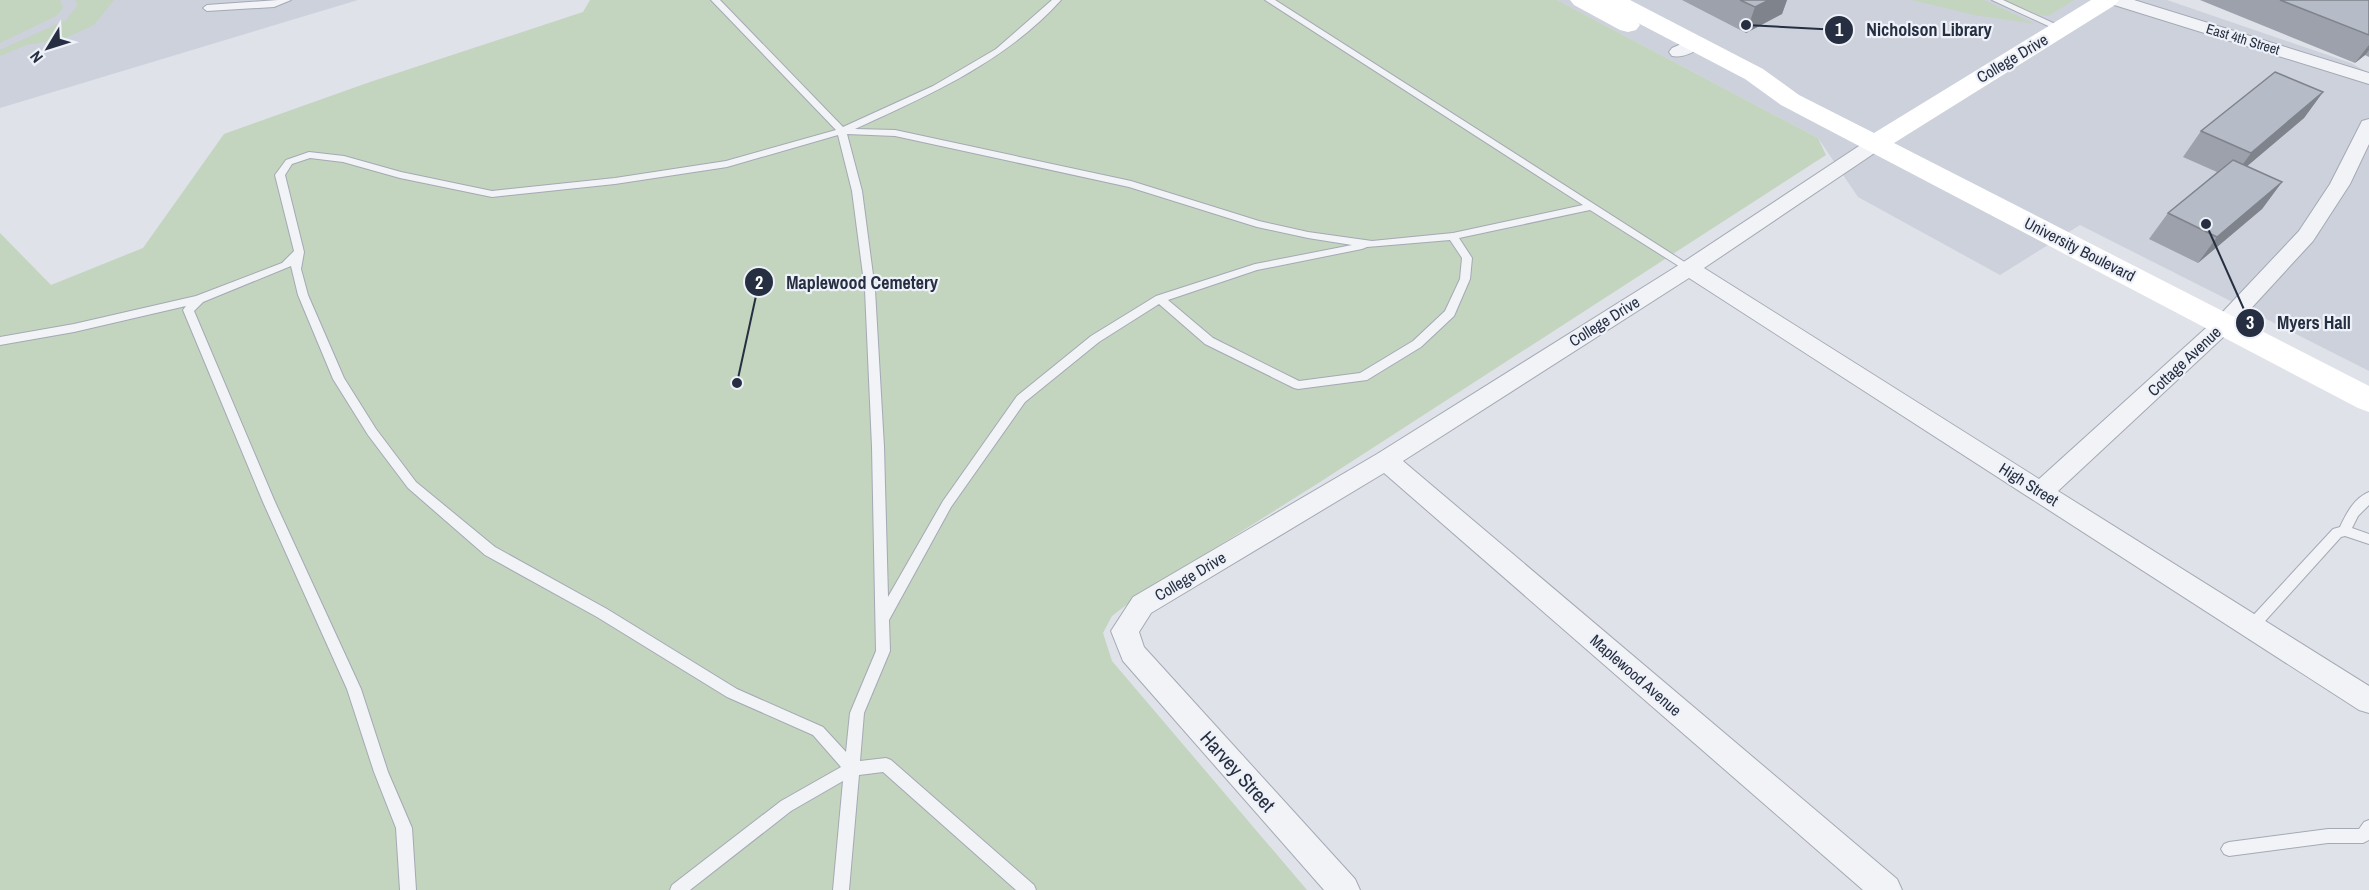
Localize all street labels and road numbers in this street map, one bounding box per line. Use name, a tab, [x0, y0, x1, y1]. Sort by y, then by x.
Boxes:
street label: East 4th Street	[2204, 19, 2282, 59]
street label: College Drive	[1972, 28, 2052, 88]
street label: University Boulevard	[2021, 212, 2139, 286]
street label: College Drive	[1564, 291, 1644, 351]
street label: Cottage Avenue	[2142, 321, 2226, 401]
street label: High Street	[1995, 457, 2063, 511]
street label: College Drive	[1150, 546, 1230, 606]
street label: Maplewood Avenue	[1586, 629, 1686, 721]
street label: Harvey Street	[1194, 725, 1282, 818]

